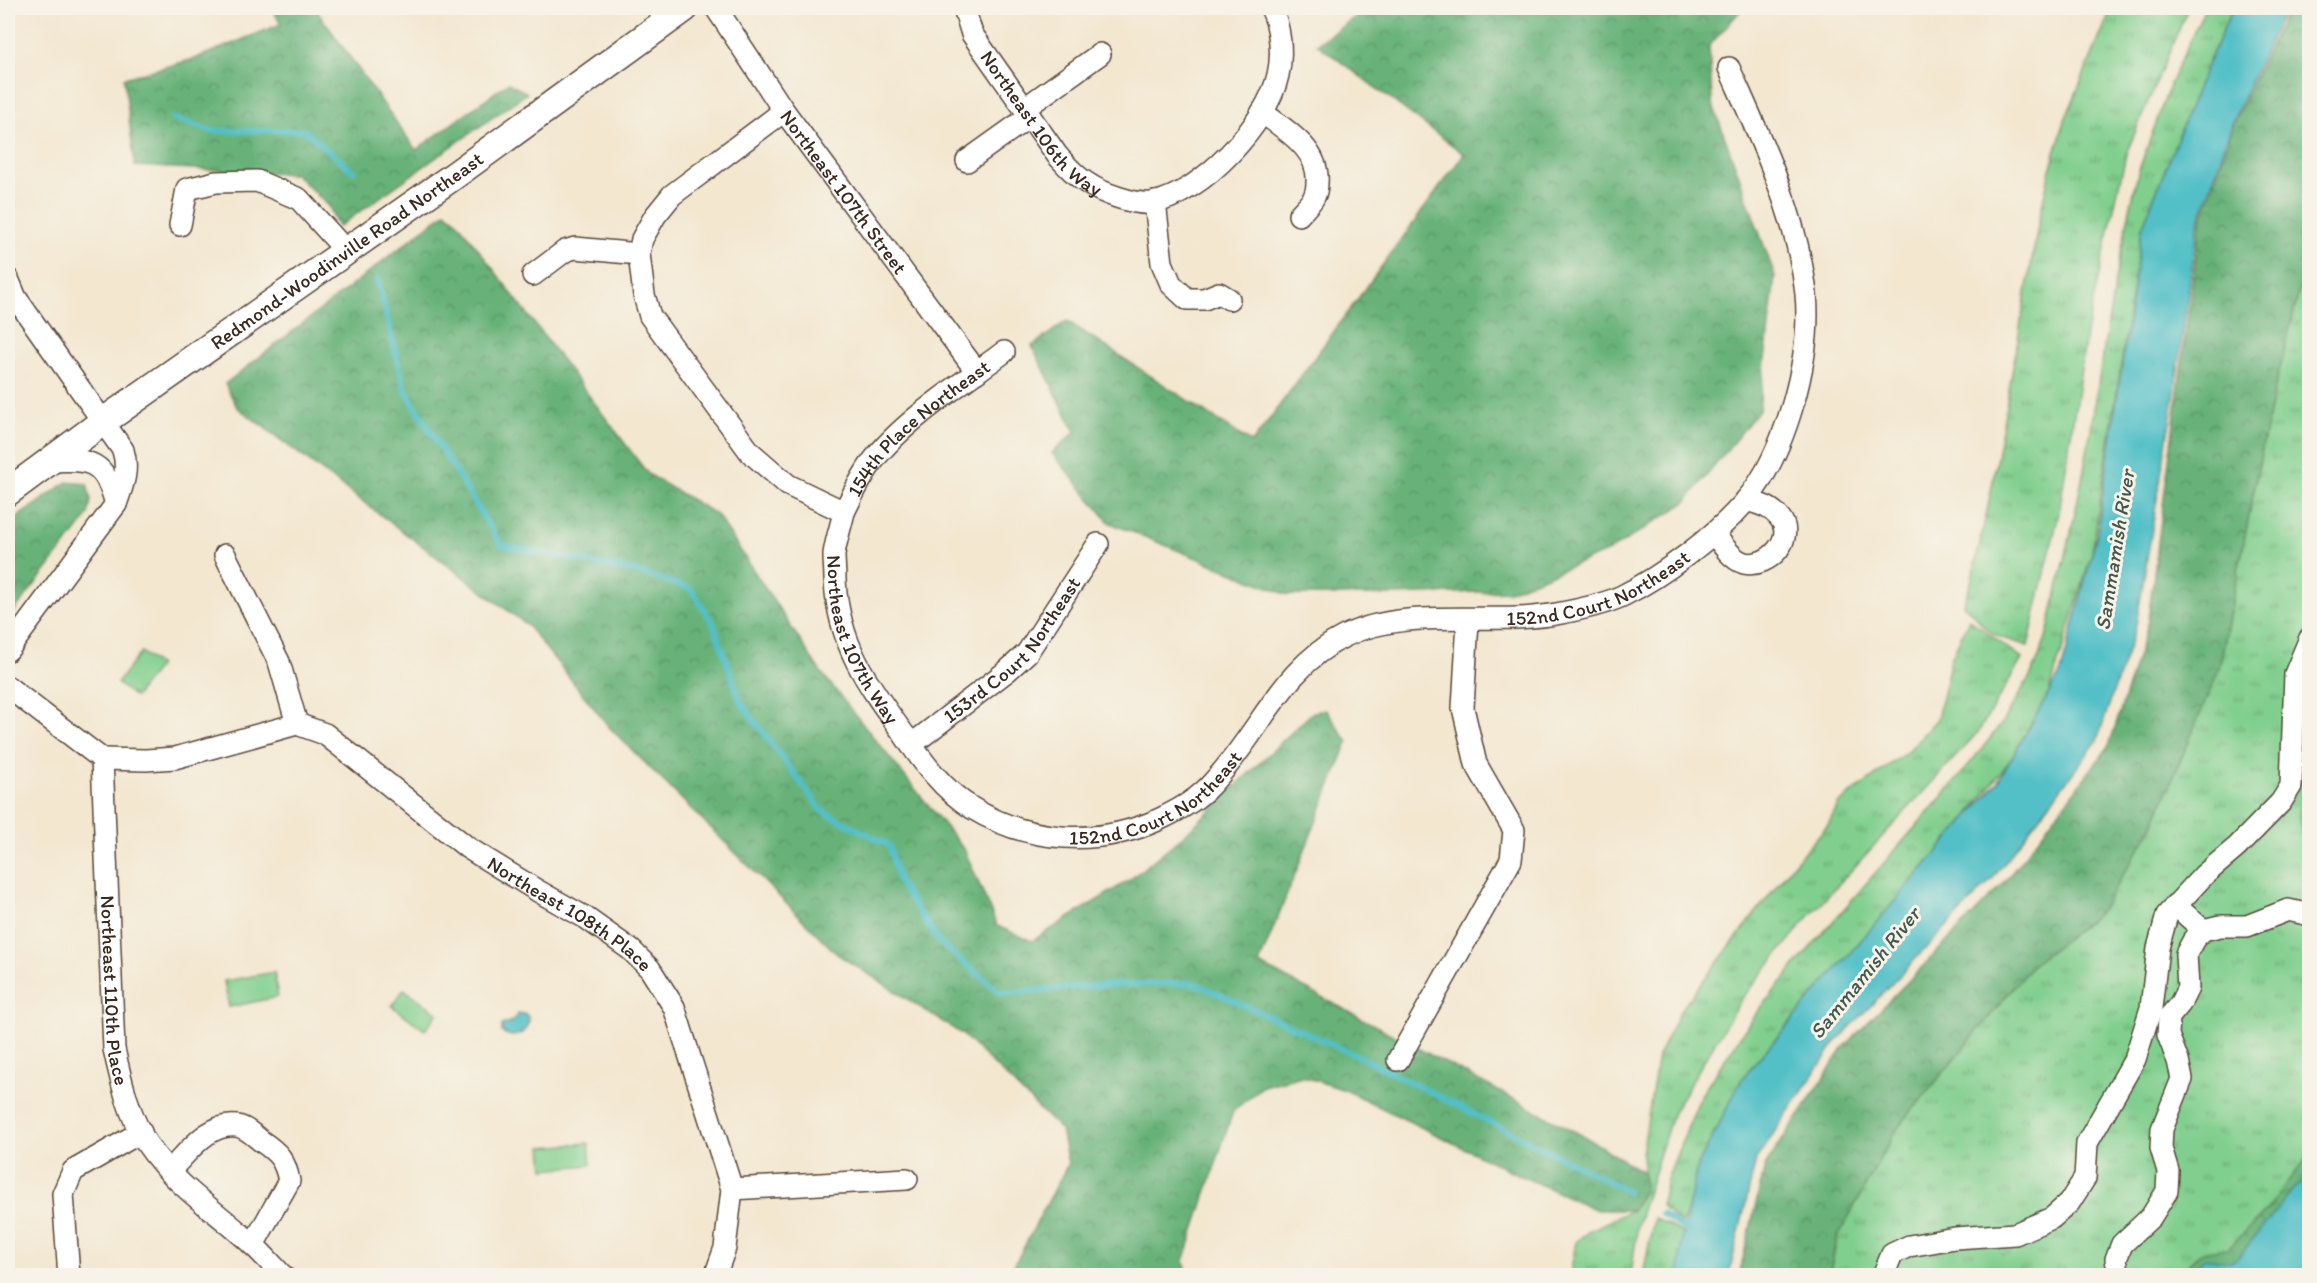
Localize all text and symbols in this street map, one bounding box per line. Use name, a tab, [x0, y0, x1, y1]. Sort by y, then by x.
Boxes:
street label: Northeast 106th Way	[975, 46, 1106, 202]
street label: Northeast 107th Street	[775, 105, 912, 279]
street label: Redmond-Woodinville Road Northeast	[206, 147, 488, 355]
street label: 154th Place Northeast	[842, 354, 995, 501]
water label: Sammamish River	[2090, 466, 2140, 632]
street label: 152nd Court Northeast	[1506, 545, 1695, 630]
street label: Northeast 107th Way	[822, 554, 905, 729]
street label: 153rd Court Northeast	[938, 572, 1085, 728]
street label: 152nd Court Northeast	[1069, 746, 1247, 850]
street label: Northeast 108th Place	[483, 851, 657, 976]
street label: Northeast 110th Place	[96, 895, 134, 1088]
water label: Sammamish River	[1804, 900, 1927, 1043]

